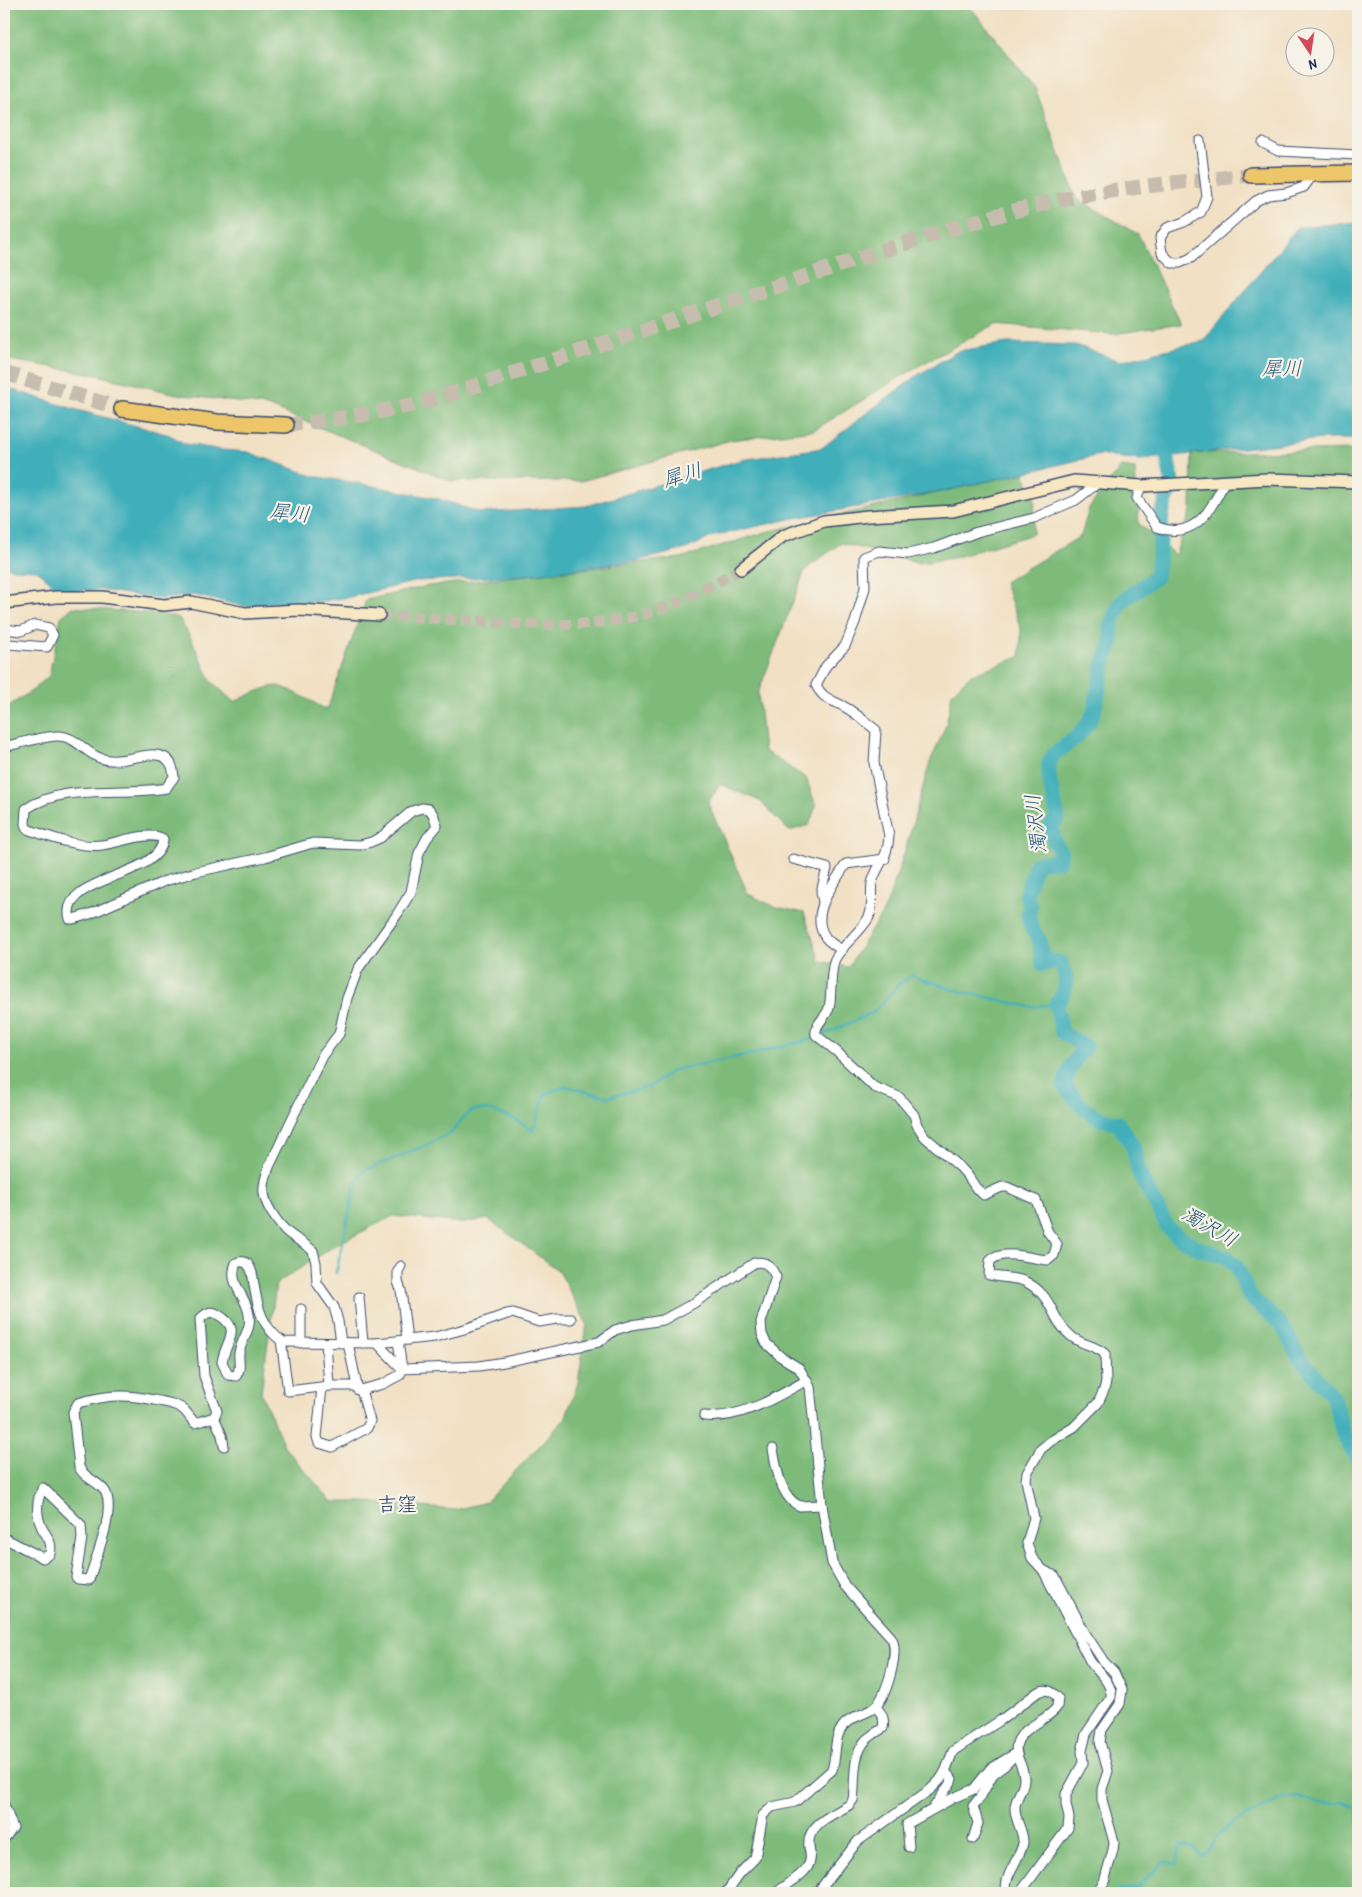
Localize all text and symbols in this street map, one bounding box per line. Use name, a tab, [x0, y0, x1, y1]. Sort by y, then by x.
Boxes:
north arrow	[1284, 28, 1334, 78]
text: N	[1307, 55, 1319, 75]
water label: 犀川	[1262, 354, 1302, 381]
water label: 犀川	[659, 455, 705, 493]
water label: 犀川	[269, 496, 311, 528]
water label: 濁沢川	[1018, 793, 1052, 855]
water label: 濁沢川	[1177, 1199, 1243, 1253]
district label: 吉窪	[377, 1490, 417, 1517]

